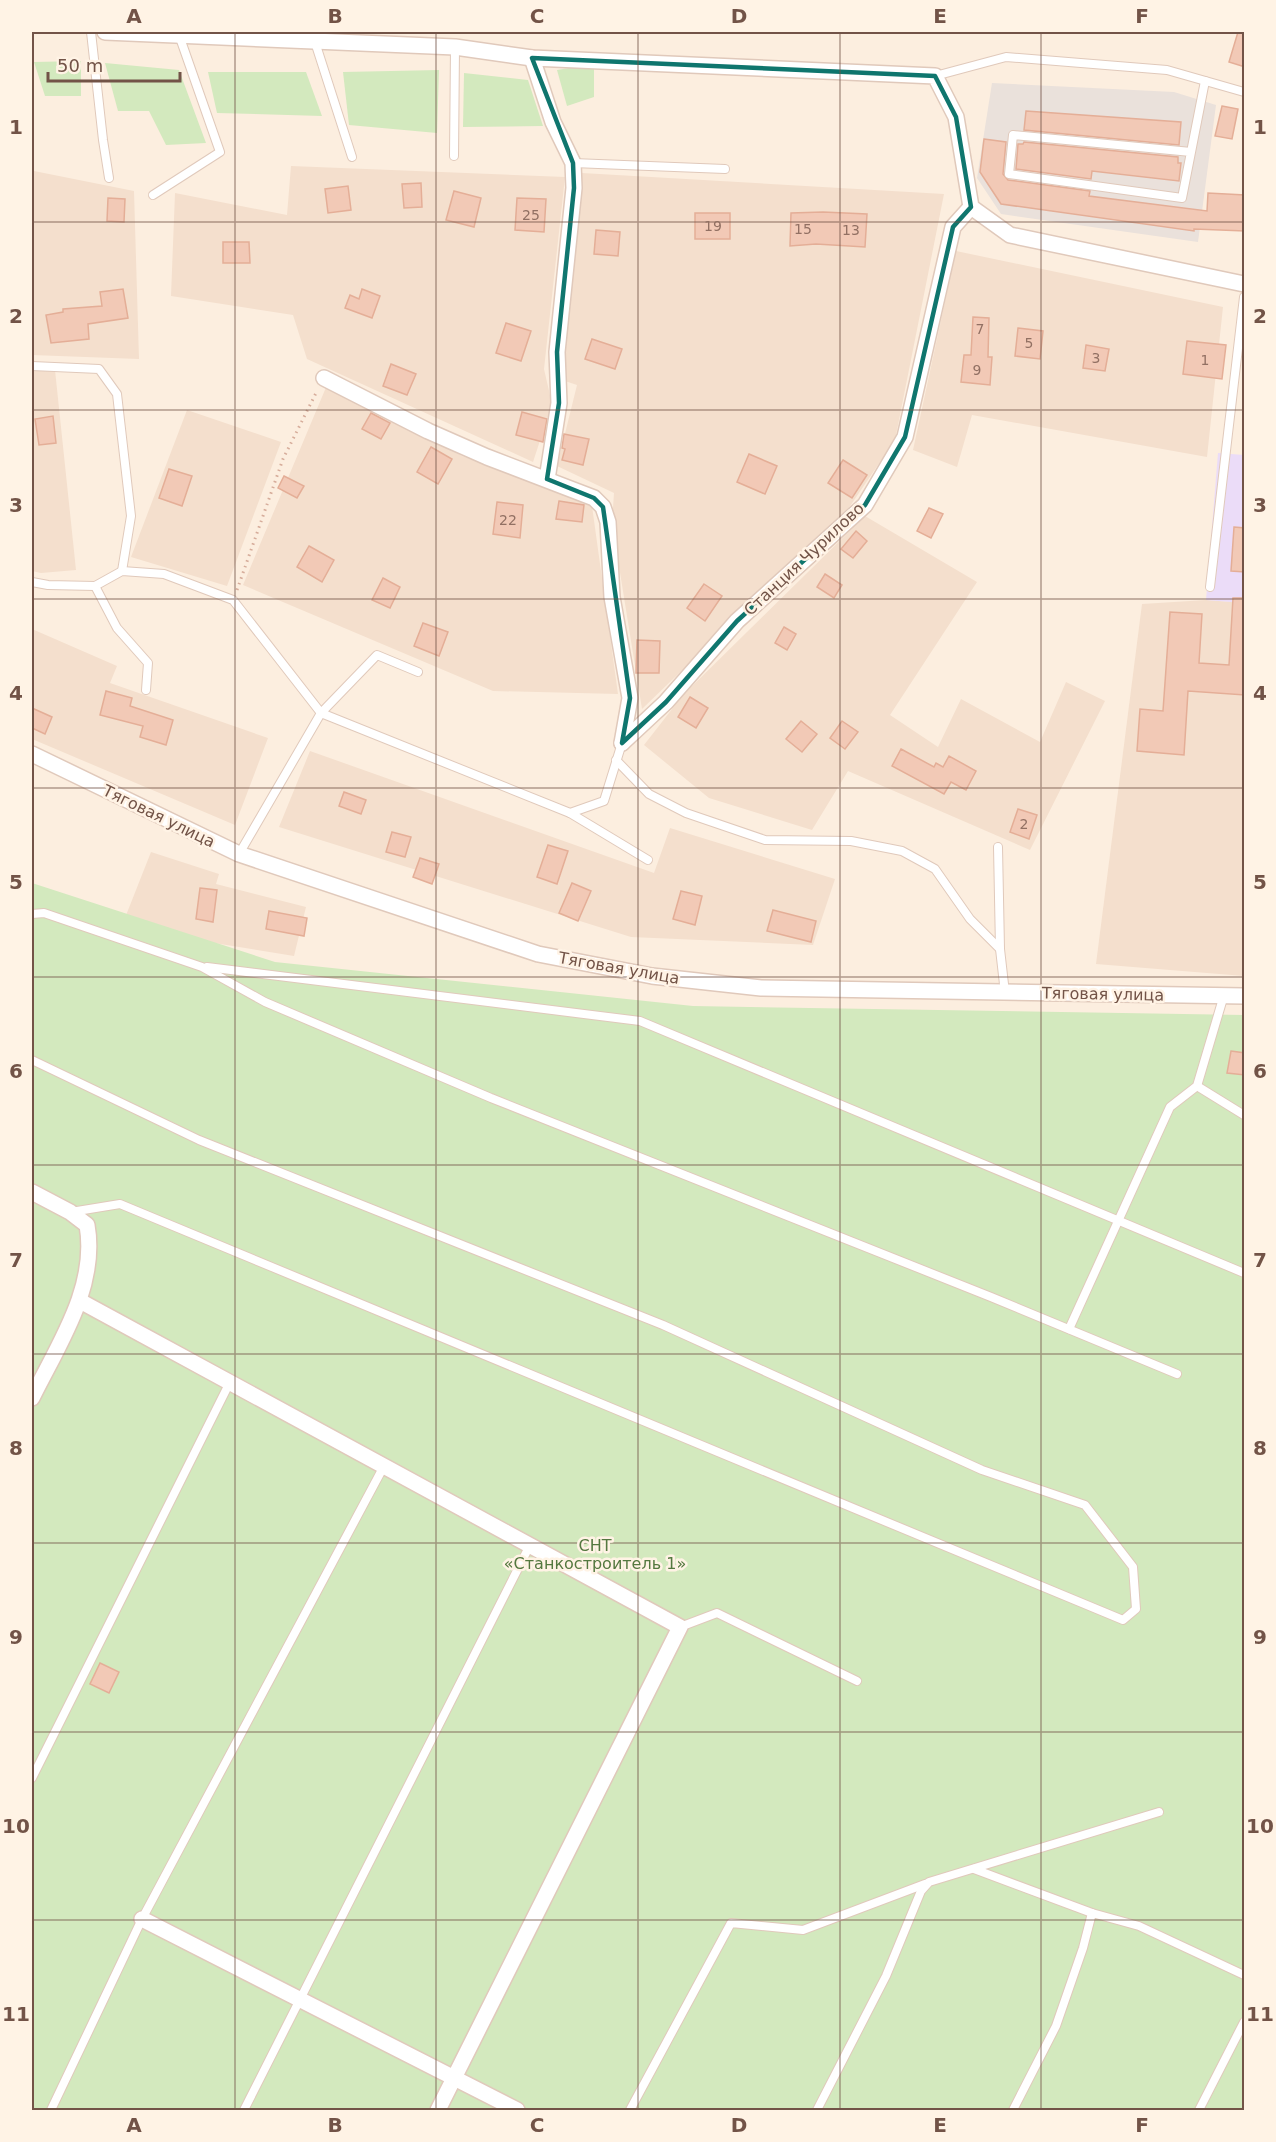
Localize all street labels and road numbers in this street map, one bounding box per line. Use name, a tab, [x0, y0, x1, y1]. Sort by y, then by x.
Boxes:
street label: Станция Чурилово	[740, 499, 868, 619]
street label: Тяговая улица	[99, 780, 218, 851]
street label: Тяговая улица	[556, 948, 681, 988]
street label: Тяговая улица	[1041, 983, 1164, 1005]

